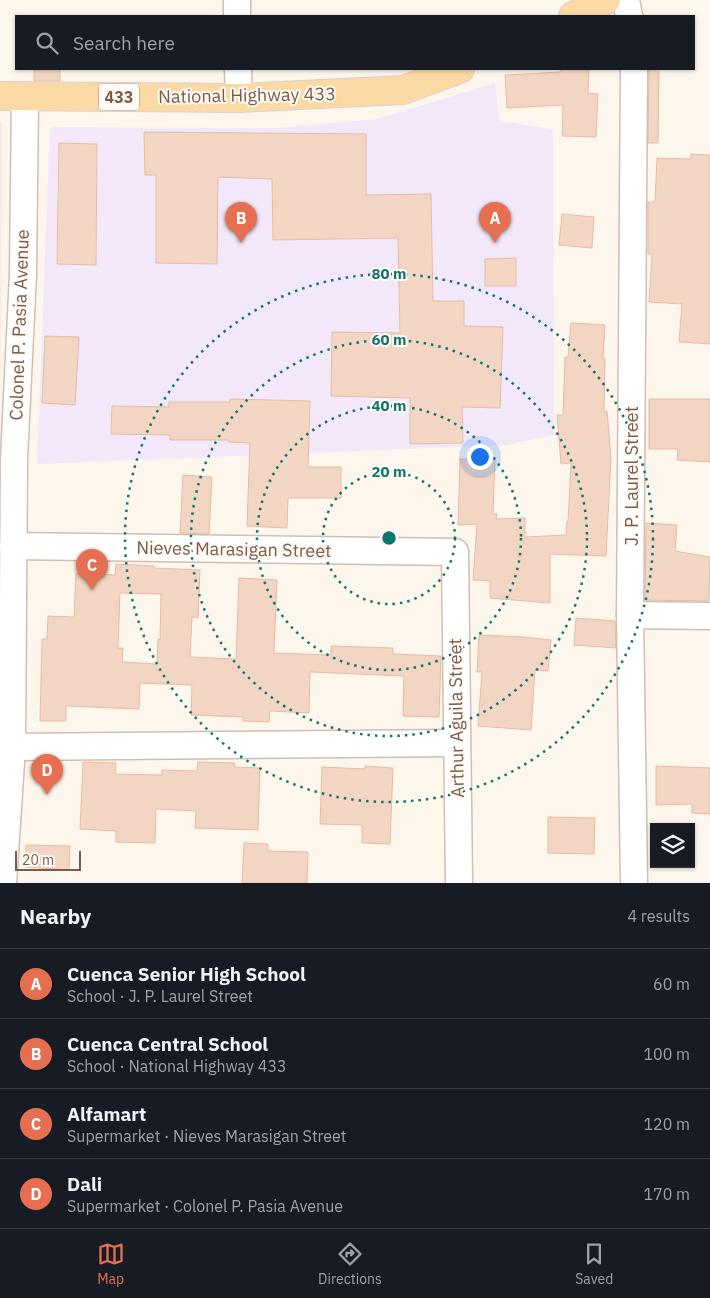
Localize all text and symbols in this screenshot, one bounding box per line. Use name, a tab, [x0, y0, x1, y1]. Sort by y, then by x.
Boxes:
search box	[15, 15, 695, 70]
icon: search	[33, 29, 61, 57]
text: Search here	[73, 31, 175, 55]
street label: National Highway 433	[158, 82, 336, 108]
road number: 433	[99, 84, 139, 110]
pin: B	[225, 202, 257, 243]
pin: A	[479, 202, 511, 243]
street label: Colonel P. Pasia Avenue	[4, 229, 34, 421]
text: 80 m	[372, 264, 406, 283]
text: 60 m	[372, 330, 406, 349]
text: 40 m	[372, 396, 406, 415]
street label: J. P. Laurel Street	[620, 406, 643, 546]
your location	[467, 444, 493, 470]
text: 20 m	[372, 462, 406, 481]
centre of rings	[380, 529, 398, 547]
street label: Nieves Marasigan Street	[136, 536, 332, 562]
pin: C	[76, 549, 108, 590]
street label: Arthur Aguila Street	[443, 638, 469, 798]
pin: D	[31, 754, 63, 795]
map controls	[650, 823, 695, 868]
button: layers	[650, 823, 695, 868]
scale bar	[15, 848, 81, 871]
text: 20 m	[22, 851, 54, 869]
text: Nearby	[20, 902, 91, 930]
text: 4 results	[627, 906, 690, 926]
text: Cuenca Senior High School	[67, 962, 306, 986]
text: A	[31, 974, 41, 994]
text: 60 m	[653, 974, 690, 994]
text: School · J. P. Laurel Street	[67, 986, 253, 1006]
text: Cuenca Central School	[67, 1032, 268, 1056]
text: B	[31, 1044, 41, 1064]
text: 100 m	[643, 1044, 690, 1064]
text: School · National Highway 433	[67, 1056, 287, 1076]
text: Alfamart	[67, 1102, 146, 1126]
text: C	[31, 1114, 41, 1134]
text: 120 m	[643, 1114, 690, 1134]
text: Supermarket · Nieves Marasigan Street	[67, 1126, 346, 1146]
text: Dali	[67, 1172, 102, 1196]
text: D	[30, 1184, 42, 1204]
text: 170 m	[643, 1184, 690, 1204]
text: Supermarket · Colonel P. Pasia Avenue	[67, 1196, 343, 1216]
tab: Map	[97, 1240, 125, 1288]
tab: Directions	[318, 1240, 382, 1288]
tab: Saved	[575, 1240, 613, 1288]

